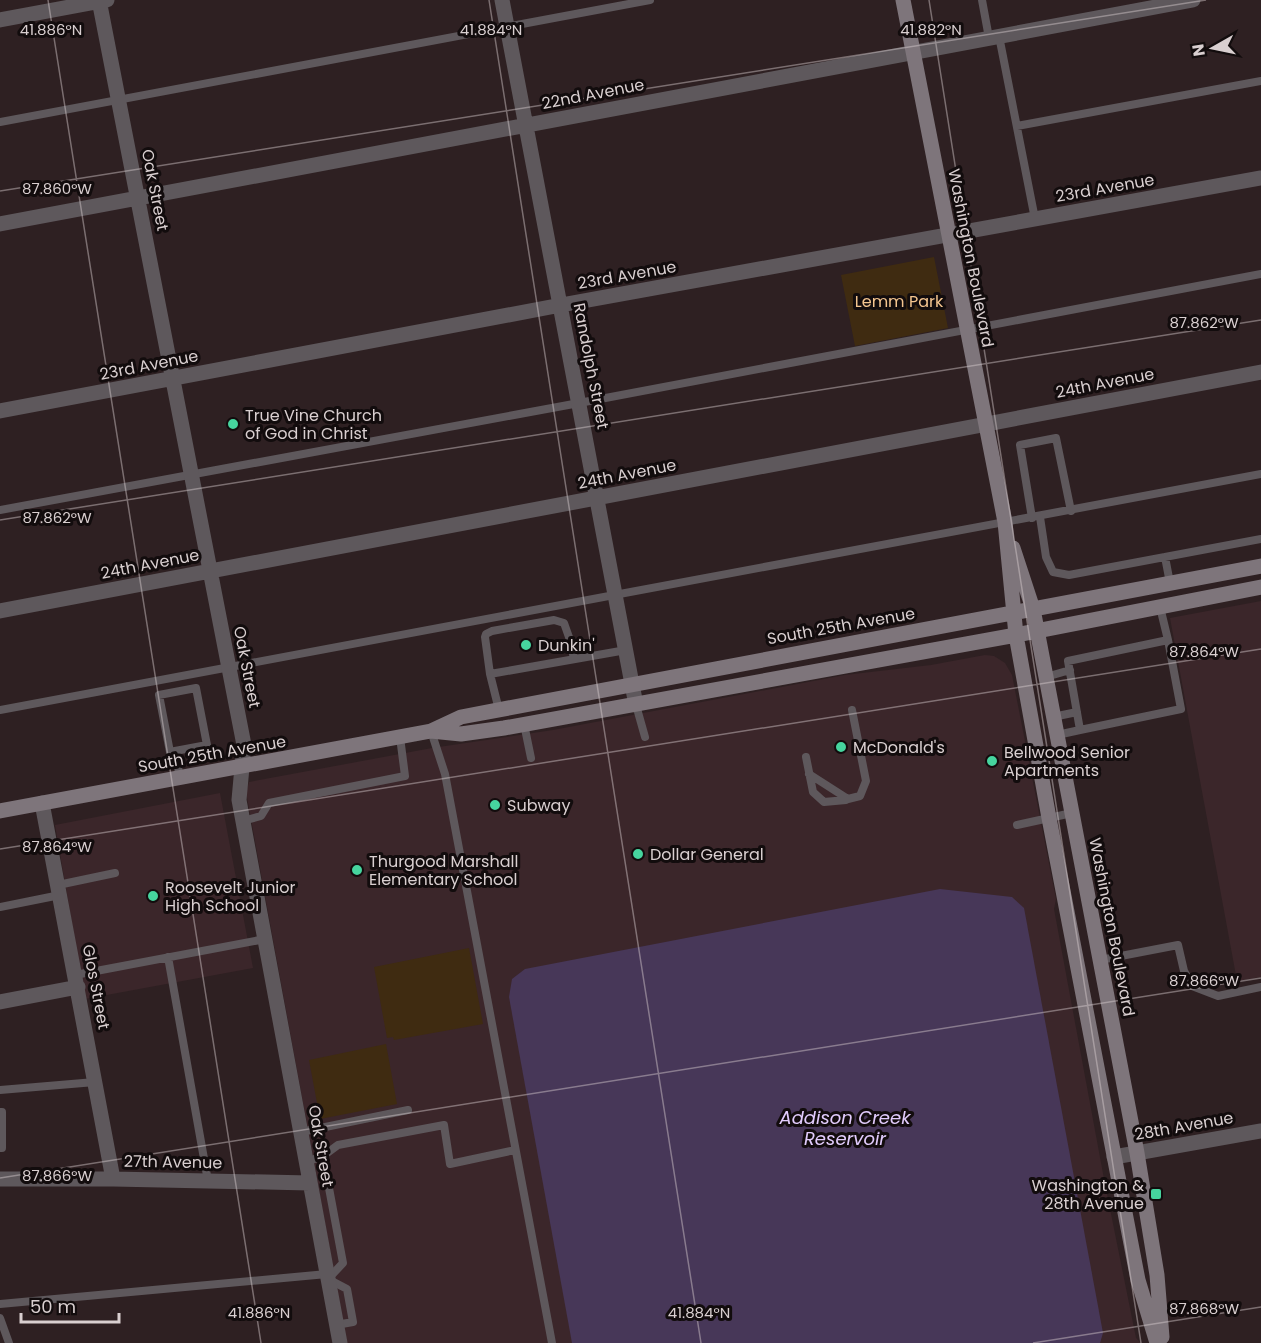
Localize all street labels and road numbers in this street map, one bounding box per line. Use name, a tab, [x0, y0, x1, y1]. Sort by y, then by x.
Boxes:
street label: 22nd Avenue	[540, 73, 646, 115]
street label: Oak Street	[136, 147, 174, 233]
street label: Washington Boulevard	[942, 167, 1000, 349]
street label: 23rd Avenue	[1054, 168, 1156, 208]
street label: 23rd Avenue	[576, 255, 678, 295]
street label: Randolph Street	[568, 301, 615, 431]
street label: 23rd Avenue	[98, 344, 200, 386]
street label: 24th Avenue	[1054, 362, 1156, 404]
street label: 24th Avenue	[576, 453, 678, 495]
street label: 24th Avenue	[99, 543, 201, 585]
street label: South 25th Avenue	[765, 602, 917, 650]
street label: Oak Street	[228, 624, 266, 710]
street label: South 25th Avenue	[136, 730, 288, 778]
street label: Washington Boulevard	[1083, 836, 1141, 1018]
street label: Glos Street	[76, 943, 116, 1032]
street label: Oak Street	[302, 1103, 340, 1189]
street label: 28th Avenue	[1133, 1106, 1235, 1146]
street label: 27th Avenue	[124, 1150, 222, 1174]

